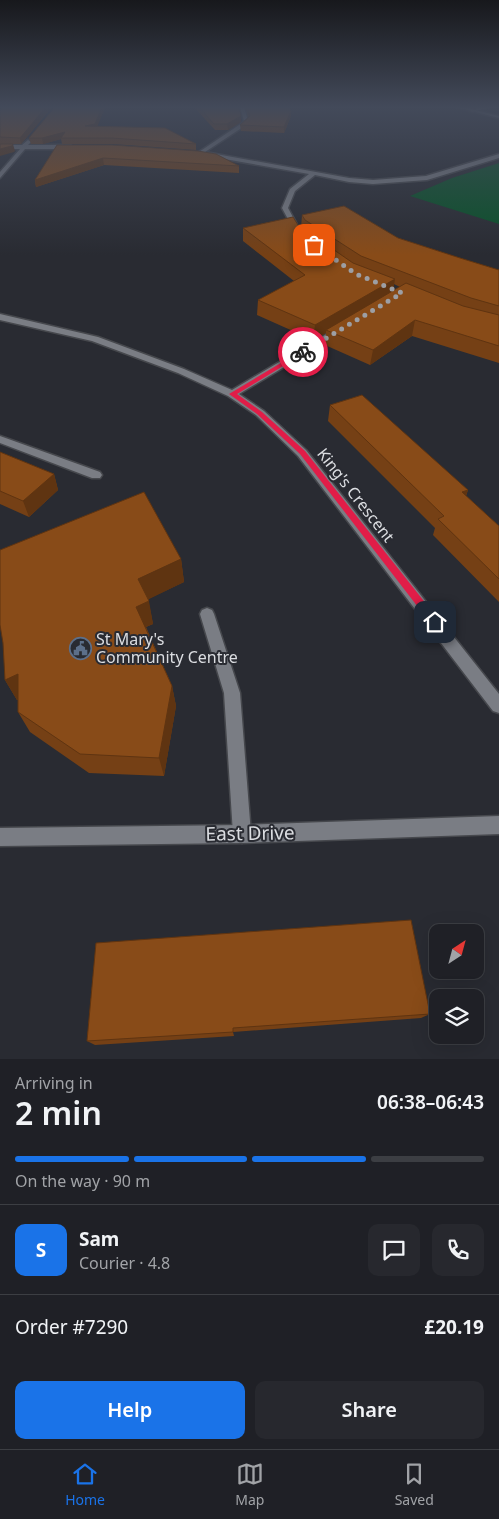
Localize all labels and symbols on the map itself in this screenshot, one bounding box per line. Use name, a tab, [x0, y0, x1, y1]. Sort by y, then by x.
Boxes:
pin	[293, 224, 335, 266]
courier	[278, 327, 328, 377]
street label: King's Crescent	[312, 443, 400, 547]
pin	[414, 601, 456, 643]
place label: St Mary's Community Centre	[96, 628, 238, 668]
public building icon: St Mary's Community Centre	[68, 636, 92, 660]
street label: East Drive	[205, 819, 295, 847]
north arrow	[429, 924, 484, 979]

